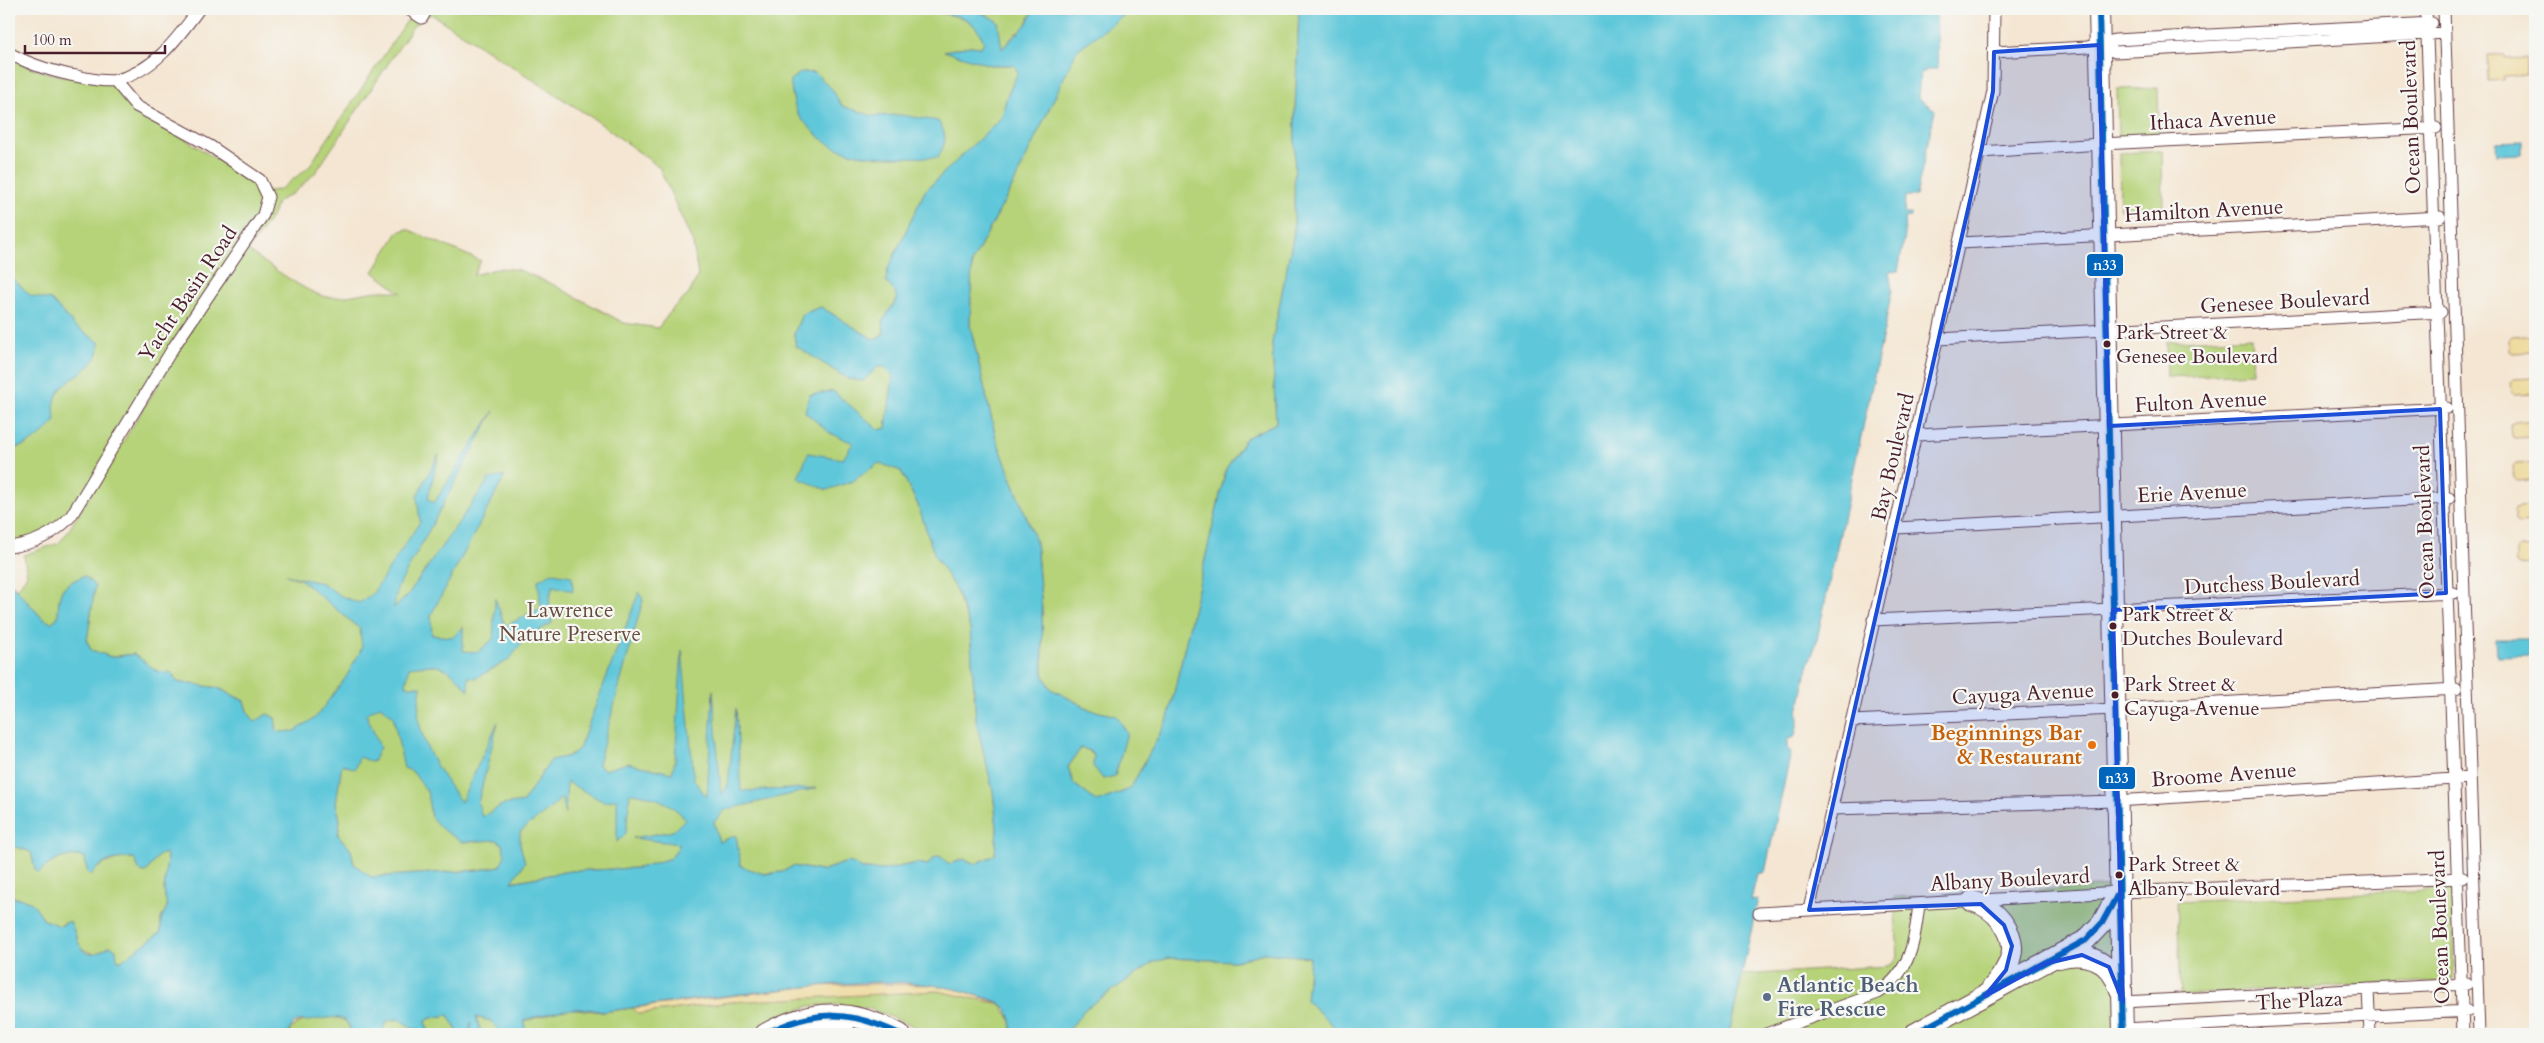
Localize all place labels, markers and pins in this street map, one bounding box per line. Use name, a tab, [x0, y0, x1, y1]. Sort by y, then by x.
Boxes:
place label: Park Street & Genesee Boulevard	[2116, 319, 2278, 370]
marker: Park Street & Genesee Boulevard	[2102, 339, 2112, 349]
place label: Park Street & Dutches Boulevard	[2122, 601, 2283, 652]
marker: Park Street & Dutches Boulevard	[2108, 621, 2118, 631]
place label: Park Street & Cayuga Avenue	[2124, 671, 2260, 722]
marker: Park Street & Cayuga Avenue	[2110, 690, 2120, 700]
place label: Beginnings Bar & Restaurant	[1931, 719, 2083, 772]
marker: Beginnings Bar & Restaurant	[2086, 739, 2098, 751]
place label: Park Street & Albany Boulevard	[2128, 851, 2281, 902]
marker: Park Street & Albany Boulevard	[2114, 870, 2124, 880]
place label: Atlantic Beach Fire Rescue	[1777, 971, 1919, 1024]
marker: Atlantic Beach Fire Rescue	[1761, 991, 1773, 1003]

